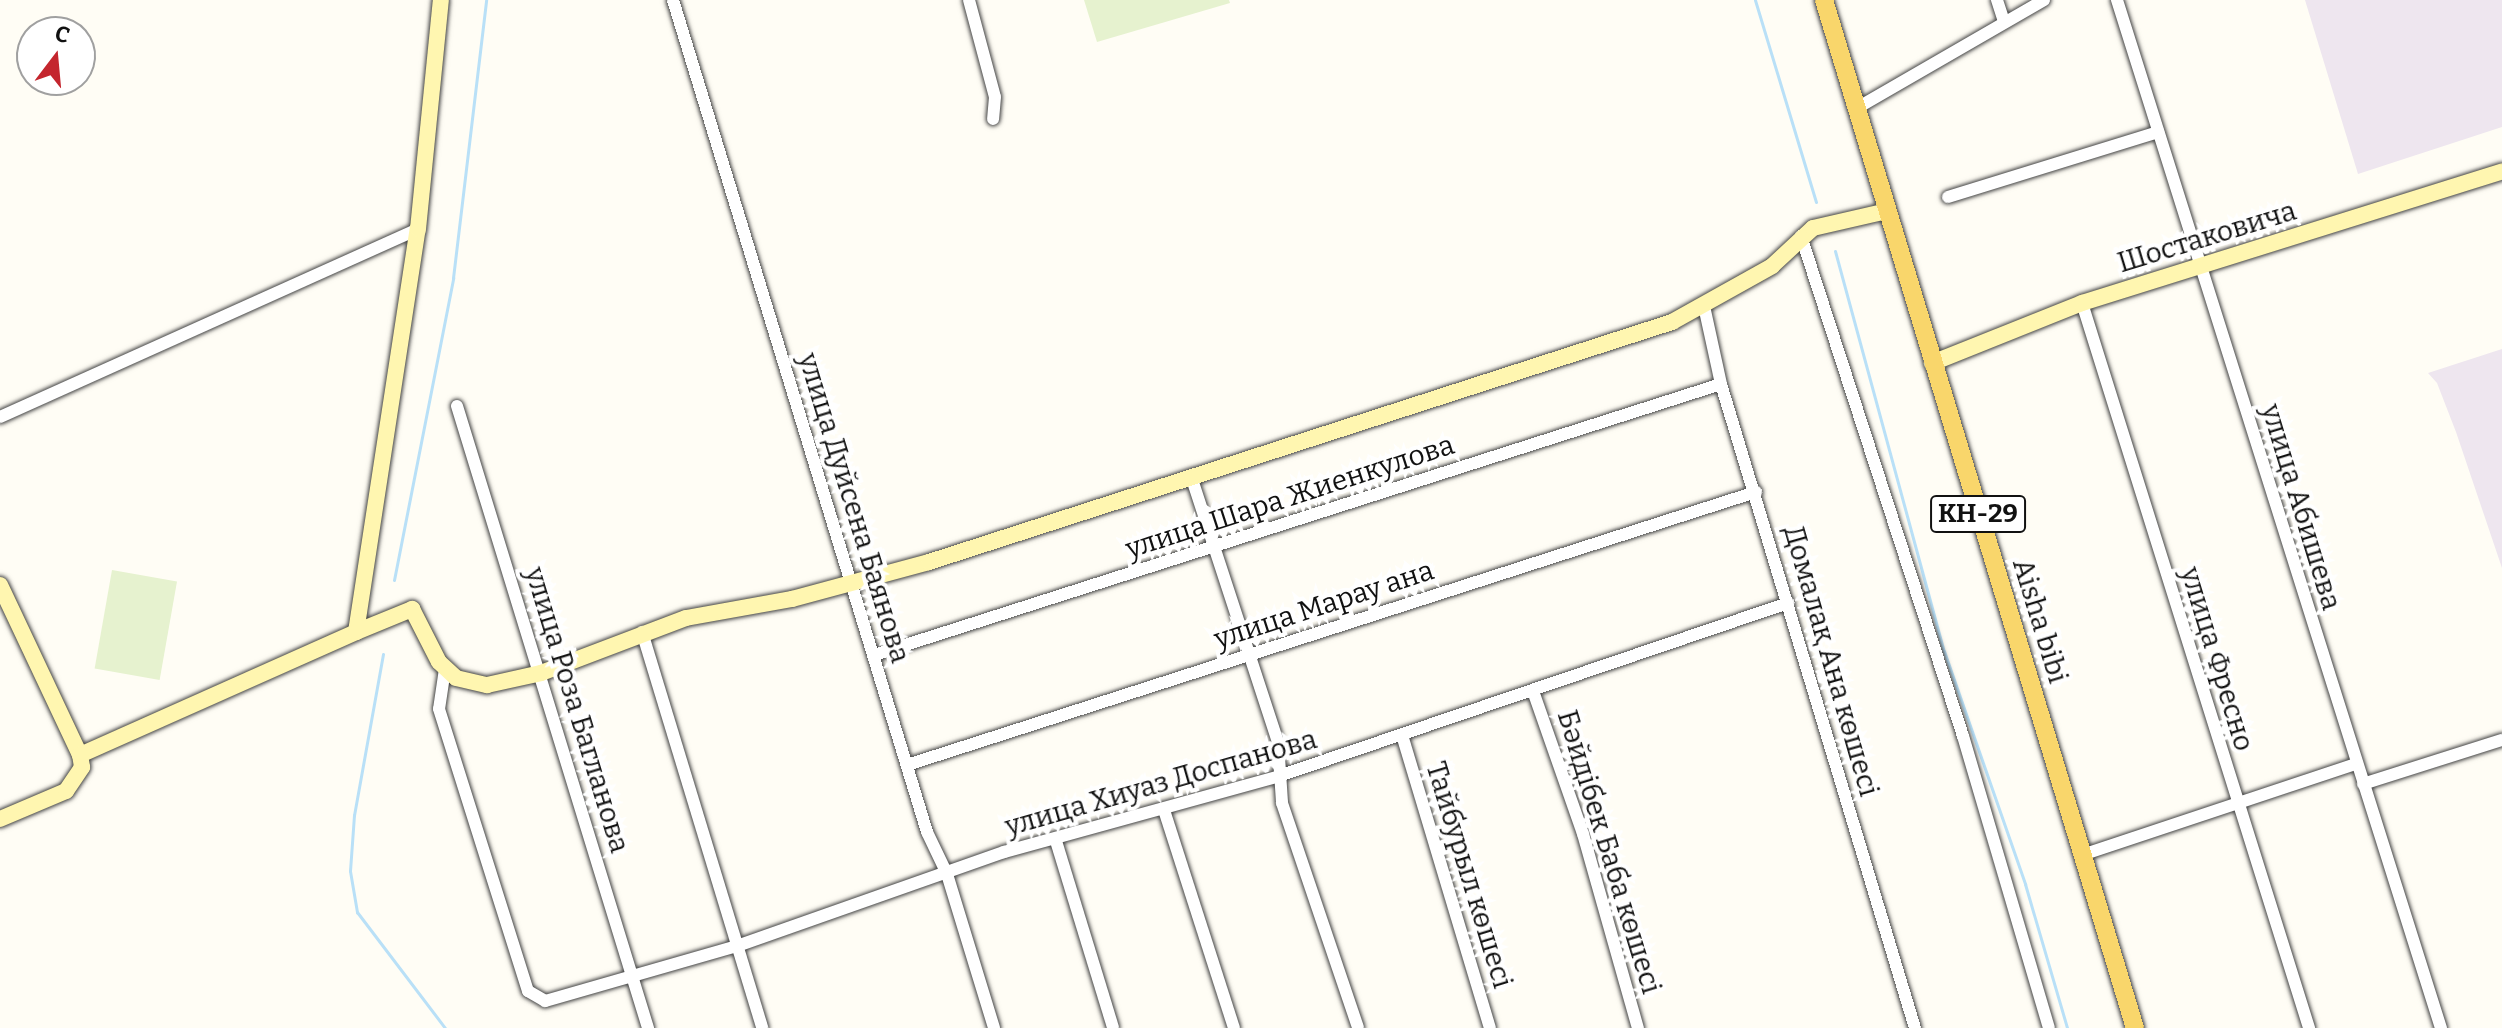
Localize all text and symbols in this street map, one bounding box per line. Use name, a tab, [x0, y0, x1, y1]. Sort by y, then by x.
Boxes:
north arrow	[16, 16, 96, 96]
text: С	[52, 19, 73, 49]
street label: Шостаковича	[2114, 194, 2300, 280]
street label: улица Дуйсена Баянова	[791, 349, 917, 667]
street label: улица Абишева	[2254, 400, 2348, 614]
street label: улица Шара Жиенкулова	[1121, 428, 1459, 566]
road number: КН-29	[1930, 492, 2026, 536]
street label: Домалақ Ана көшесі	[1776, 522, 1886, 800]
street label: улица Марау ана	[1210, 554, 1438, 656]
street label: Aisha bibi	[2005, 555, 2075, 687]
street label: улица Роза Багланова	[518, 563, 636, 857]
street label: улица Фресно	[2173, 563, 2261, 755]
street label: Бәйдібек Баба көшесі	[1550, 706, 1668, 998]
street label: улица Хиуаз Доспанова	[1001, 722, 1321, 844]
street label: Тайбурыл көшесі	[1419, 758, 1519, 992]

